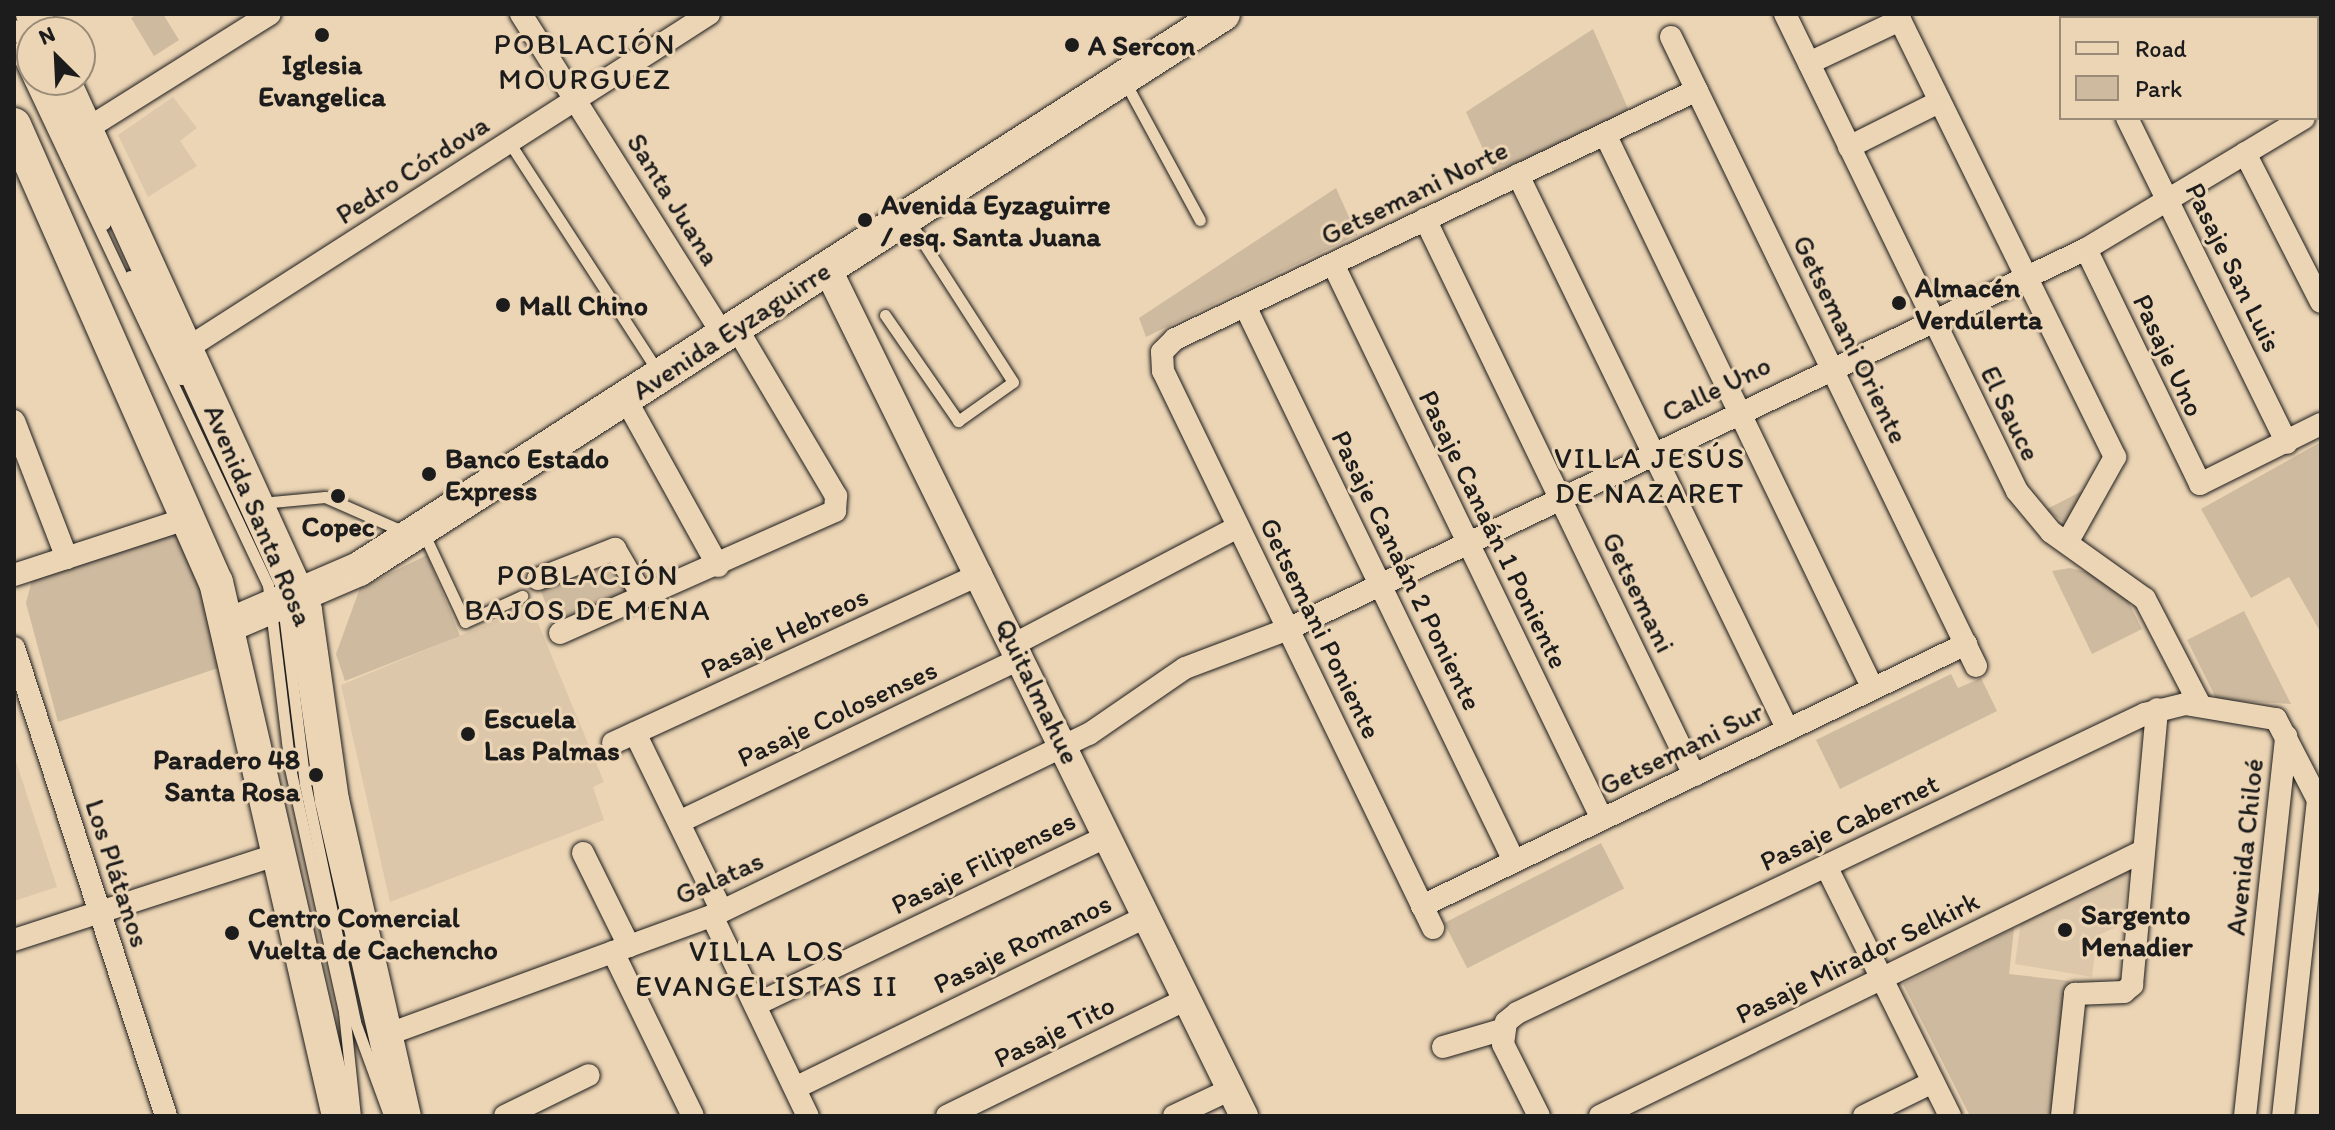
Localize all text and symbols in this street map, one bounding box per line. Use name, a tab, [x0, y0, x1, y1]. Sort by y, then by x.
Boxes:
north arrow	[16, 16, 96, 96]
legend	[2059, 16, 2319, 120]
text: N	[35, 20, 59, 51]
marker: Iglesia Evangelica	[313, 26, 331, 44]
district label: POBLACIÓN MOURGUEZ	[494, 26, 676, 96]
place label: A Sercon	[1088, 28, 1195, 62]
text: Road	[2135, 34, 2187, 63]
marker: A Sercon	[1063, 36, 1081, 54]
place label: Iglesia Evangelica	[258, 47, 386, 113]
text: Park	[2135, 74, 2182, 103]
street label: Pedro Córdova	[330, 107, 494, 231]
street label: Santa Juana	[620, 127, 728, 271]
street label: Getsemani Norte	[1315, 132, 1513, 252]
street label: Pasaje San Luis	[2179, 177, 2289, 357]
place label: Avenida Eyzaguirre / esq. Santa Juana	[881, 187, 1111, 253]
marker: Avenida Eyzaguirre / esq. Santa Juana	[856, 211, 874, 229]
street label: Getsemani Oriente	[1786, 230, 1916, 448]
street label: Avenida Eyzaguirre	[626, 253, 836, 407]
place label: Almacén Verdulerta	[1915, 270, 2043, 336]
place label: Mall Chino	[519, 288, 647, 322]
street label: Pasaje Uno	[2126, 288, 2212, 422]
marker: Almacén Verdulerta	[1890, 294, 1908, 312]
marker: Mall Chino	[494, 296, 512, 314]
street label: Calle Uno	[1656, 347, 1776, 429]
street label: El Sauce	[1974, 360, 2048, 466]
street label: Pasaje Canaán 1 Poniente	[1412, 385, 1576, 673]
street label: Avenida Santa Rosa	[197, 400, 321, 630]
street label: Pasaje Canaán 2 Poniente	[1325, 425, 1489, 715]
district label: VILLA JESÚS DE NAZARET	[1554, 440, 1746, 510]
place label: Banco Estado Express	[445, 441, 609, 507]
marker: Banco Estado Express	[420, 465, 438, 483]
marker: Copec	[329, 487, 347, 505]
place label: Copec	[301, 509, 375, 543]
street label: Getsemani Poniente	[1253, 512, 1389, 744]
street label: Getsemani	[1595, 526, 1683, 658]
district label: POBLACIÓN BAJOS DE MENA	[465, 557, 711, 628]
street label: Pasaje Hebreos	[695, 579, 873, 685]
street label: Quitalmahue	[988, 613, 1088, 769]
street label: Pasaje Colosenses	[731, 652, 943, 774]
street label: Getsemani Sur	[1593, 694, 1769, 802]
place label: Escuela Las Palmas	[484, 701, 618, 767]
marker: Escuela Las Palmas	[459, 725, 477, 743]
place label: Paradero 48 Santa Rosa	[153, 742, 300, 808]
street label: Avenida Chiloé	[2218, 757, 2270, 937]
marker: Paradero 48 Santa Rosa	[307, 766, 325, 784]
street label: Pasaje Cabernet	[1754, 766, 1944, 878]
street label: Los Plátanos	[78, 795, 158, 951]
street label: Pasaje Filipenses	[885, 803, 1081, 921]
street label: Galatas	[670, 843, 768, 911]
street label: Pasaje Mirador Selkirk	[1729, 883, 1985, 1031]
street label: Pasaje Romanos	[928, 886, 1116, 1000]
place label: Sargento Menadier	[2081, 897, 2193, 963]
place label: Centro Comercial Vuelta de Cachencho	[248, 900, 498, 966]
marker: Sargento Menadier	[2056, 921, 2074, 939]
marker: Centro Comercial Vuelta de Cachencho	[223, 924, 241, 942]
district label: VILLA LOS EVANGELISTAS II	[636, 933, 898, 1004]
street label: Pasaje Tito	[988, 987, 1120, 1075]

